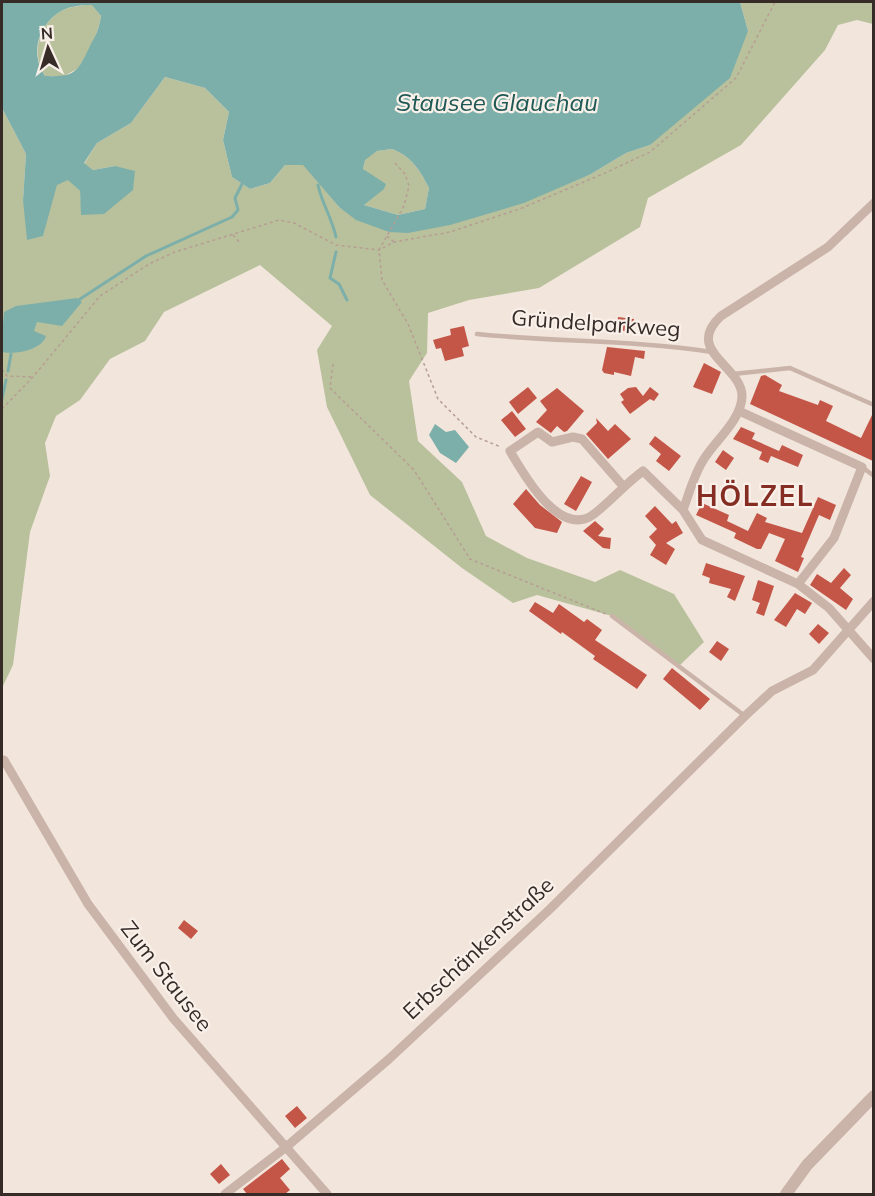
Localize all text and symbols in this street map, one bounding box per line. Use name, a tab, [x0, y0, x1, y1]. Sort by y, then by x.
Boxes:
north arrow	[18, 18, 78, 78]
text: N	[40, 23, 54, 43]
water label: Stausee Glauchau	[396, 87, 598, 117]
street label: Gründelparkweg	[510, 303, 682, 343]
district label: HÖLZEL	[696, 478, 814, 513]
street label: Erbschänkenstraße	[397, 871, 559, 1025]
street label: Zum Stausee	[115, 915, 219, 1037]

